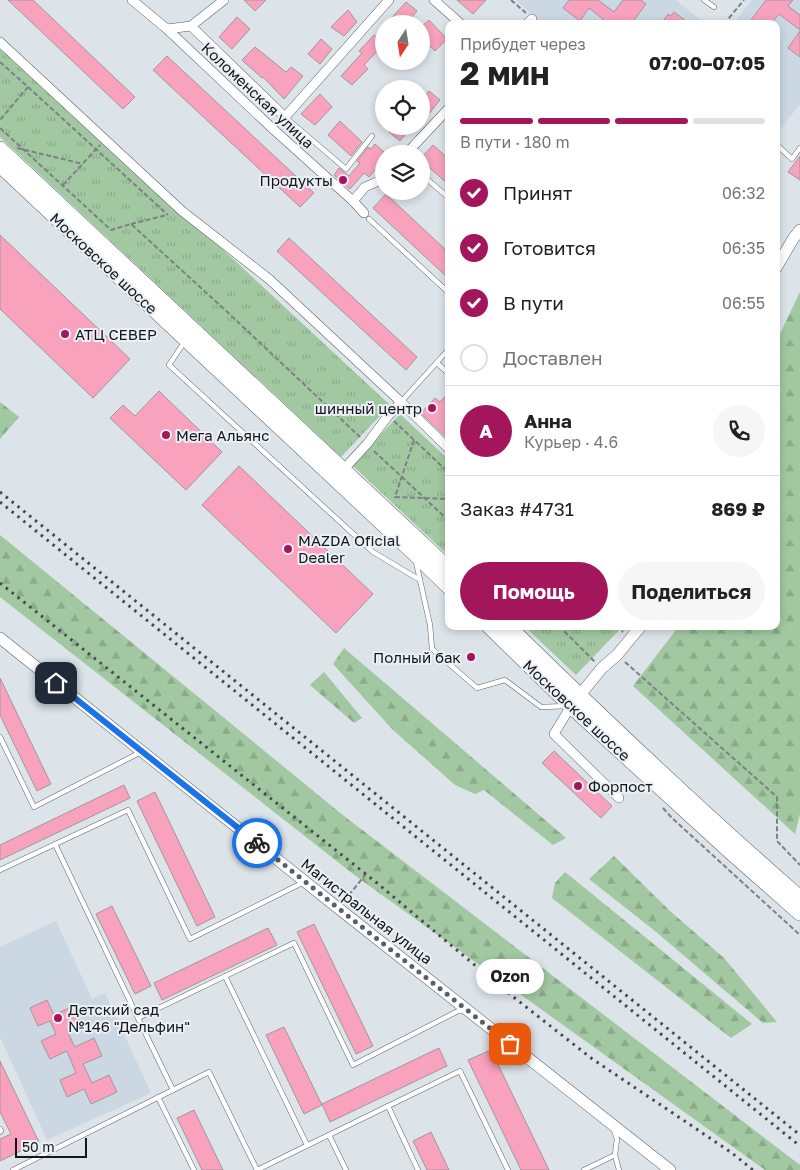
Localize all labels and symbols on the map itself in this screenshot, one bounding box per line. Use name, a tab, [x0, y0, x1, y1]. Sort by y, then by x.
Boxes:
north arrow	[375, 15, 430, 70]
street label: Коломенская улица	[198, 38, 318, 152]
place label: Продукты	[259, 171, 333, 189]
marker: Продукты	[337, 174, 349, 186]
street label: Московское шоссе	[47, 209, 162, 318]
place label: АТЦ СЕВЕР	[75, 325, 157, 343]
marker: АТЦ СЕВЕР	[59, 328, 71, 340]
place label: шинный центр	[315, 399, 422, 417]
marker: шинный центр	[426, 402, 438, 414]
place label: Мега Альянс	[176, 426, 269, 444]
marker: Мега Альянс	[160, 429, 172, 441]
place label: MAZDA Oficial Dealer	[298, 531, 400, 566]
marker: MAZDA Oficial Dealer	[282, 543, 294, 555]
place label: Полный бак	[373, 648, 461, 666]
marker: Полный бак	[465, 651, 477, 663]
street label: Московское шоссе	[520, 656, 635, 765]
pin	[35, 662, 77, 704]
place label: Форпост	[588, 777, 653, 795]
marker: Форпост	[572, 780, 584, 792]
courier	[232, 818, 282, 868]
street label: Магистральная улица	[298, 854, 436, 968]
callout: Ozon	[476, 959, 544, 994]
place label: Детский сад №146 "Дельфин"	[68, 1000, 190, 1035]
marker: Детский сад №146 "Дельфин"	[52, 1012, 64, 1024]
pin	[489, 1023, 531, 1065]
scale bar	[15, 1135, 88, 1158]

